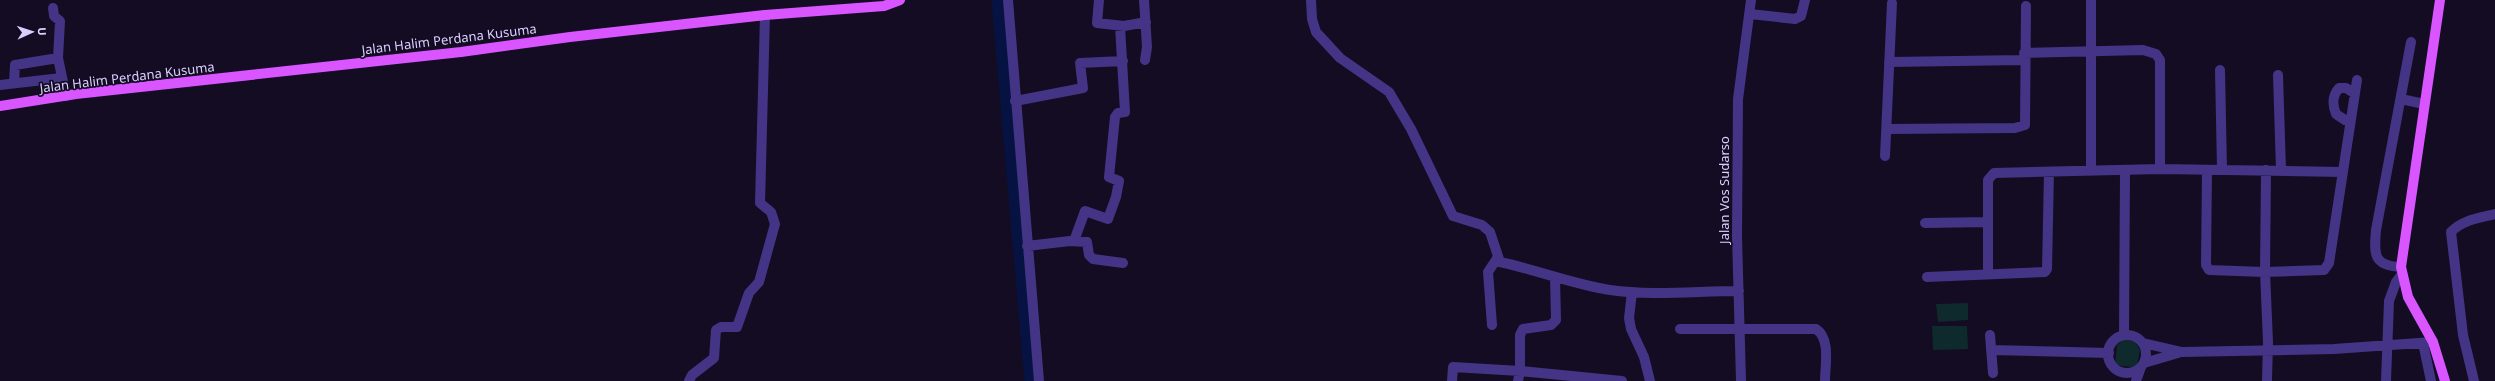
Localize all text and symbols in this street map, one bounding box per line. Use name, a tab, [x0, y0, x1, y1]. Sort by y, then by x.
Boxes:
north arrow	[12, 12, 52, 52]
street label: Jalan Halim Perdana Kusuma	[358, 19, 538, 59]
text: U	[35, 27, 50, 36]
street label: Jalan Halim Perdana Kusuma	[36, 57, 216, 97]
street label: Jalan Vos Sudarso	[1715, 136, 1733, 246]

